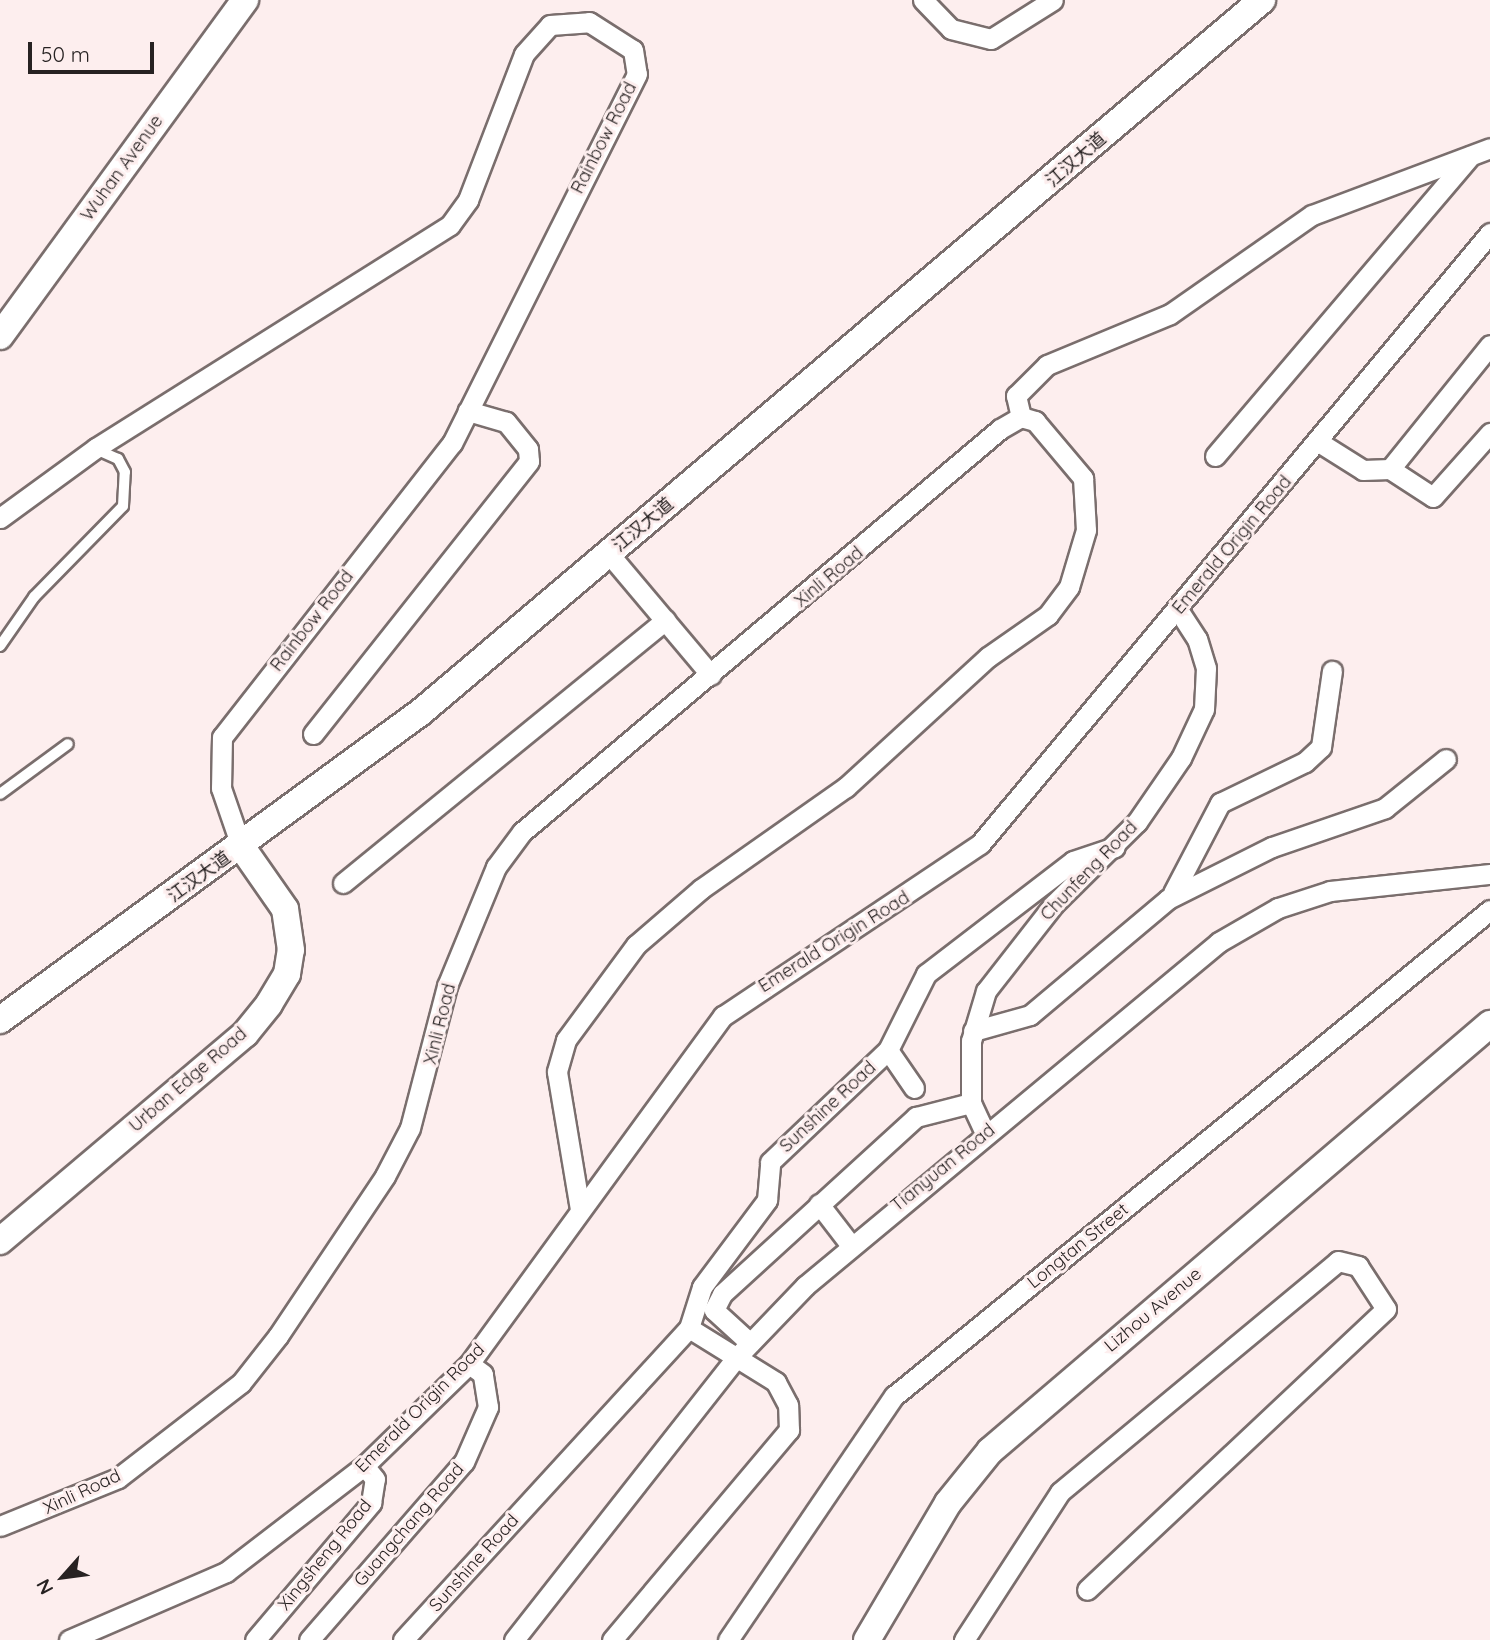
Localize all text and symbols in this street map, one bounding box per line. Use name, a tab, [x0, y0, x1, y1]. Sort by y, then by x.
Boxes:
scale bar	[32, 28, 158, 72]
text: 50 m	[41, 41, 90, 67]
street label: Rainbow Road	[567, 79, 641, 197]
street label: Wuhan Avenue	[76, 111, 168, 225]
street label: 江汉大道	[1042, 128, 1110, 192]
street label: Emerald Origin Road	[1168, 471, 1296, 619]
street label: 江汉大道	[608, 494, 678, 556]
street label: Xinli Road	[790, 542, 868, 612]
street label: Rainbow Road	[266, 566, 358, 676]
street label: Chunfeng Road	[1036, 817, 1142, 925]
street label: 江汉大道	[164, 847, 234, 907]
street label: Emerald Origin Road	[755, 887, 913, 997]
street label: Xinli Road	[420, 981, 460, 1067]
street label: Urban Edge Road	[125, 1023, 251, 1137]
street label: Sunshine Road	[776, 1057, 880, 1157]
street label: Tianyuan Road	[887, 1120, 999, 1216]
street label: Longtan Street	[1023, 1199, 1133, 1293]
street label: Lizhou Avenue	[1100, 1263, 1206, 1357]
street label: Emerald Origin Road	[351, 1339, 489, 1477]
street label: Guangchang Road	[349, 1459, 469, 1591]
street label: Xinli Road	[40, 1465, 124, 1519]
street label: Xingsheng Road	[274, 1495, 376, 1615]
street label: Sunshine Road	[425, 1510, 523, 1616]
north arrow	[28, 1542, 98, 1612]
text: N	[31, 1575, 58, 1599]

